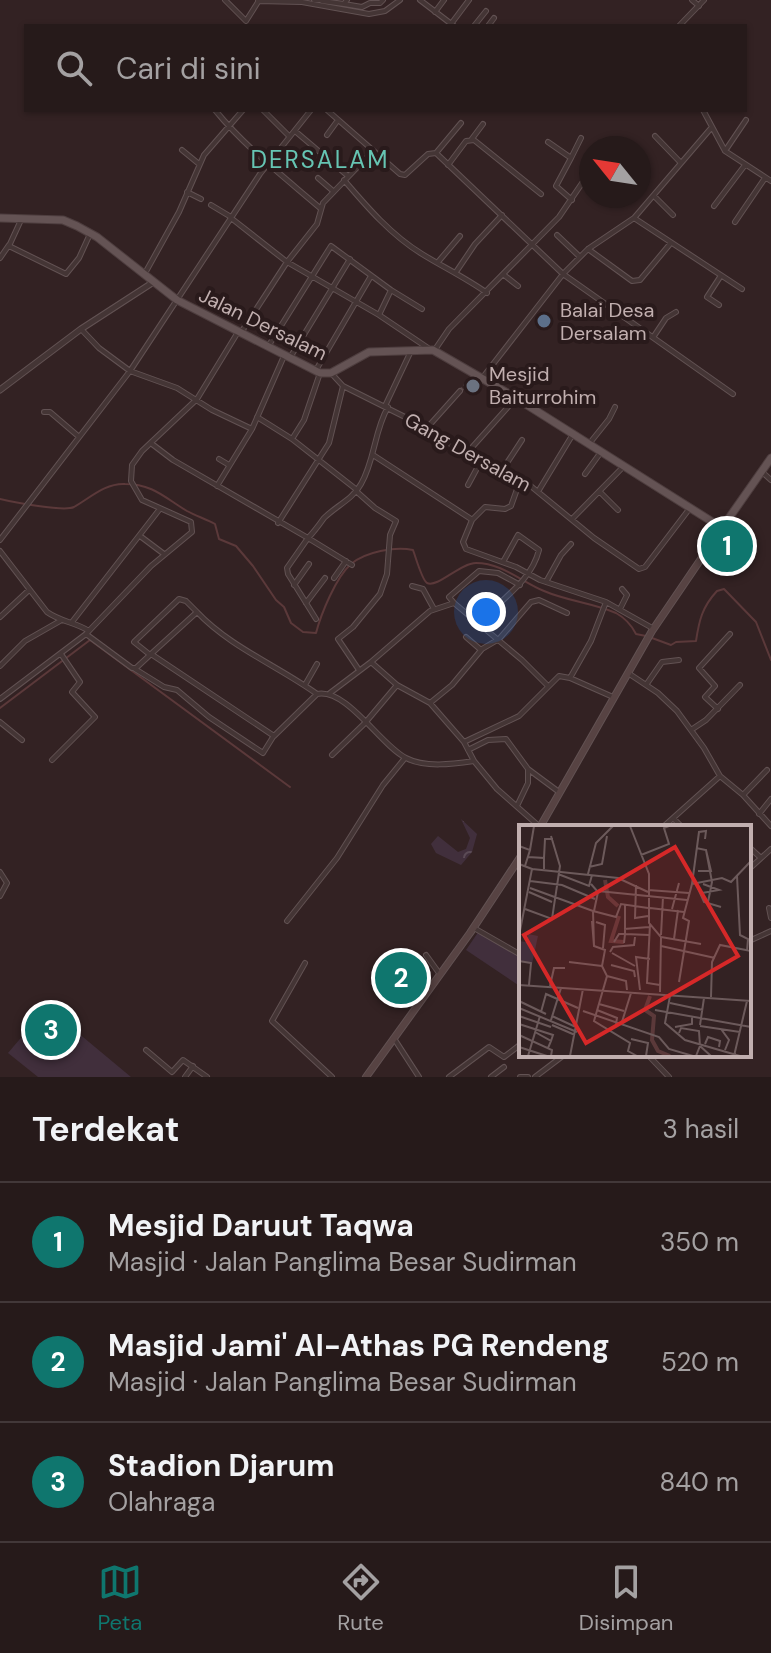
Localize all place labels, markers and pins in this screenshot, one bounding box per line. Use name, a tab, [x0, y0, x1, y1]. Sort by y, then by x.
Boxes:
place label: Balai Desa Dersalam	[560, 297, 654, 346]
marker: Balai Desa Dersalam	[535, 312, 553, 330]
place label: Mesjid Baiturrohim	[489, 361, 596, 410]
marker: Mesjid Baiturrohim	[464, 377, 482, 395]
pin: 1	[701, 516, 753, 576]
pin: 2	[375, 948, 427, 1008]
pin: 3	[25, 1000, 77, 1060]

